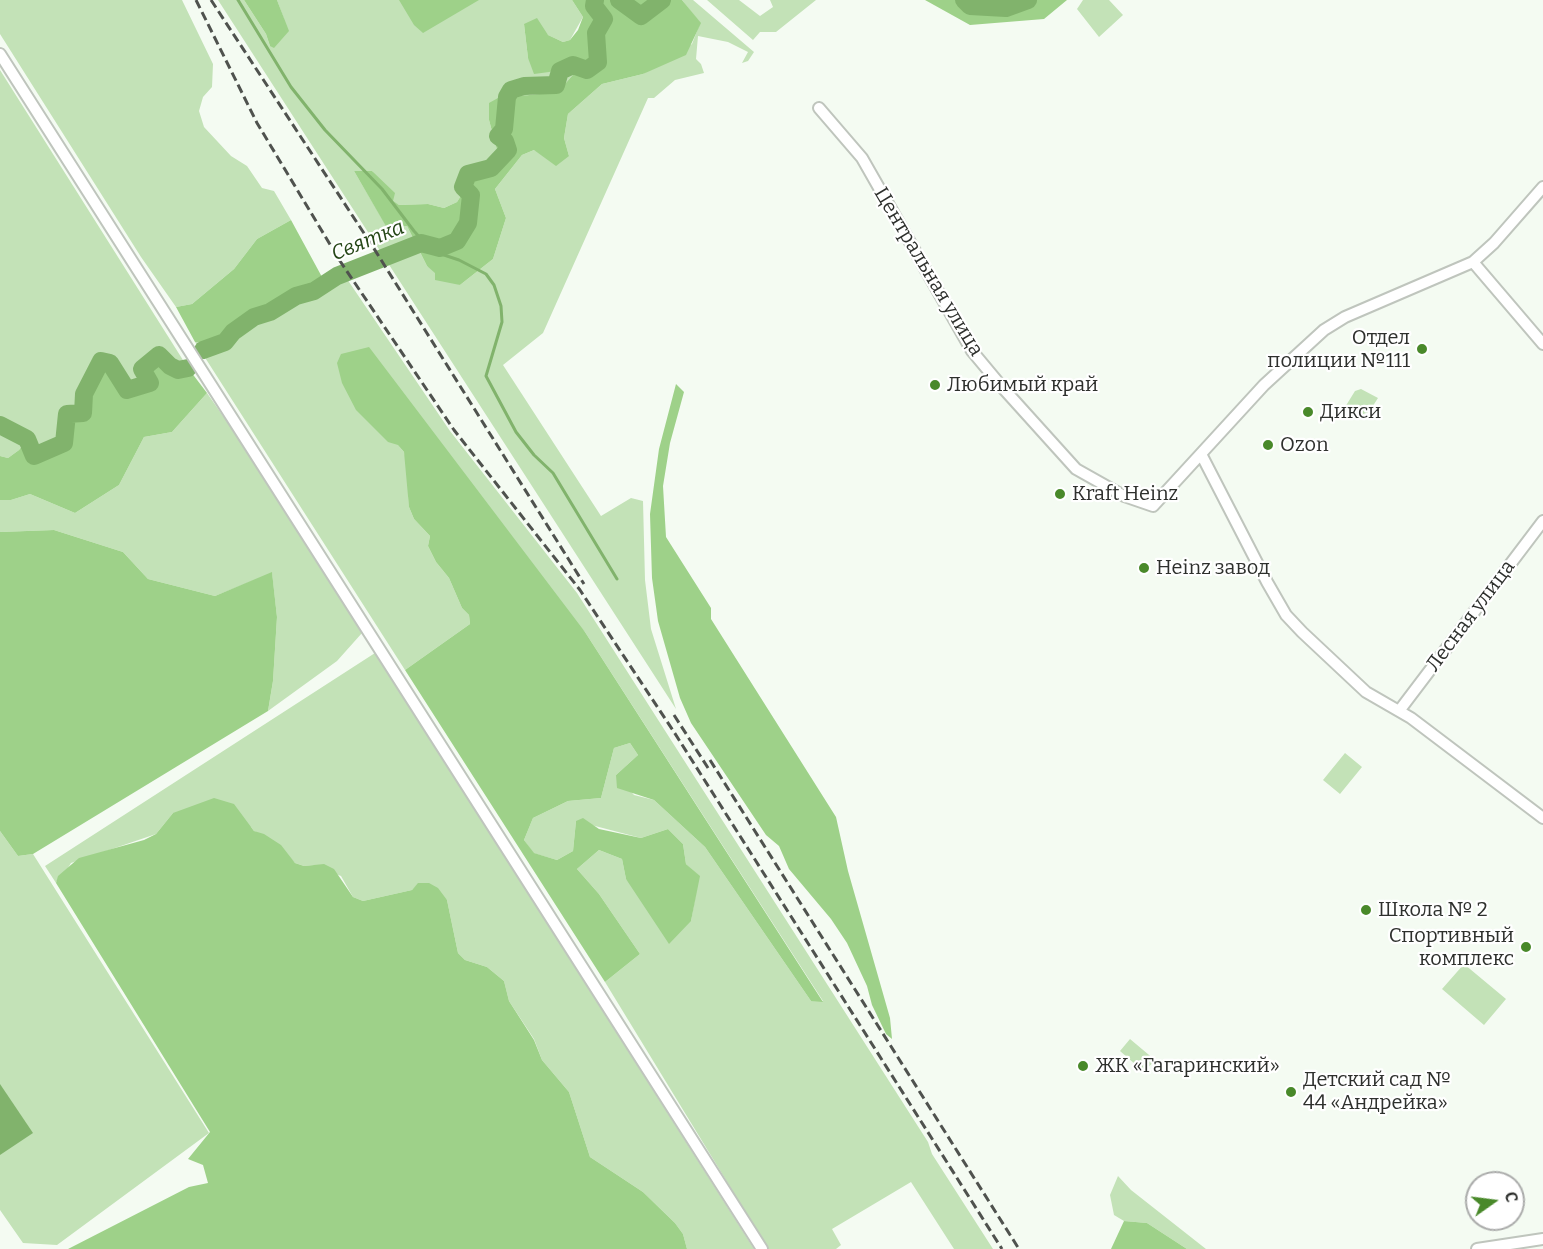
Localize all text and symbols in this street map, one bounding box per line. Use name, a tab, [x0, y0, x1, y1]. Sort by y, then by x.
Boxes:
street label: Центральная улица	[868, 183, 988, 361]
water label: Святка	[328, 215, 408, 267]
place label: Отдел полиции №111	[1267, 326, 1410, 373]
marker: Отдел полиции №111	[1415, 342, 1429, 356]
place label: Любимый край	[947, 373, 1098, 397]
marker: Любимый край	[928, 378, 942, 392]
place label: Дикси	[1320, 400, 1381, 424]
marker: Дикси	[1301, 405, 1315, 419]
place label: Ozon	[1280, 433, 1329, 457]
marker: Ozon	[1261, 438, 1275, 452]
place label: Kraft Heinz	[1072, 482, 1178, 506]
marker: Kraft Heinz	[1053, 487, 1067, 501]
place label: Heinz завод	[1156, 556, 1270, 580]
street label: Лесная улица	[1421, 556, 1521, 676]
marker: Heinz завод	[1137, 561, 1151, 575]
place label: Школа № 2	[1378, 898, 1488, 922]
marker: Школа № 2	[1359, 903, 1373, 917]
place label: Спортивный комплекс	[1389, 924, 1514, 971]
marker: Спортивный комплекс	[1519, 940, 1533, 954]
place label: ЖК «Гагаринский»	[1095, 1054, 1280, 1078]
marker: ЖК «Гагаринский»	[1076, 1059, 1090, 1073]
place label: Детский сад № 44 «Андрейка»	[1303, 1068, 1451, 1115]
marker: Детский сад № 44 «Андрейка»	[1284, 1085, 1298, 1099]
north arrow	[1465, 1171, 1525, 1231]
text: С	[1501, 1190, 1521, 1204]

